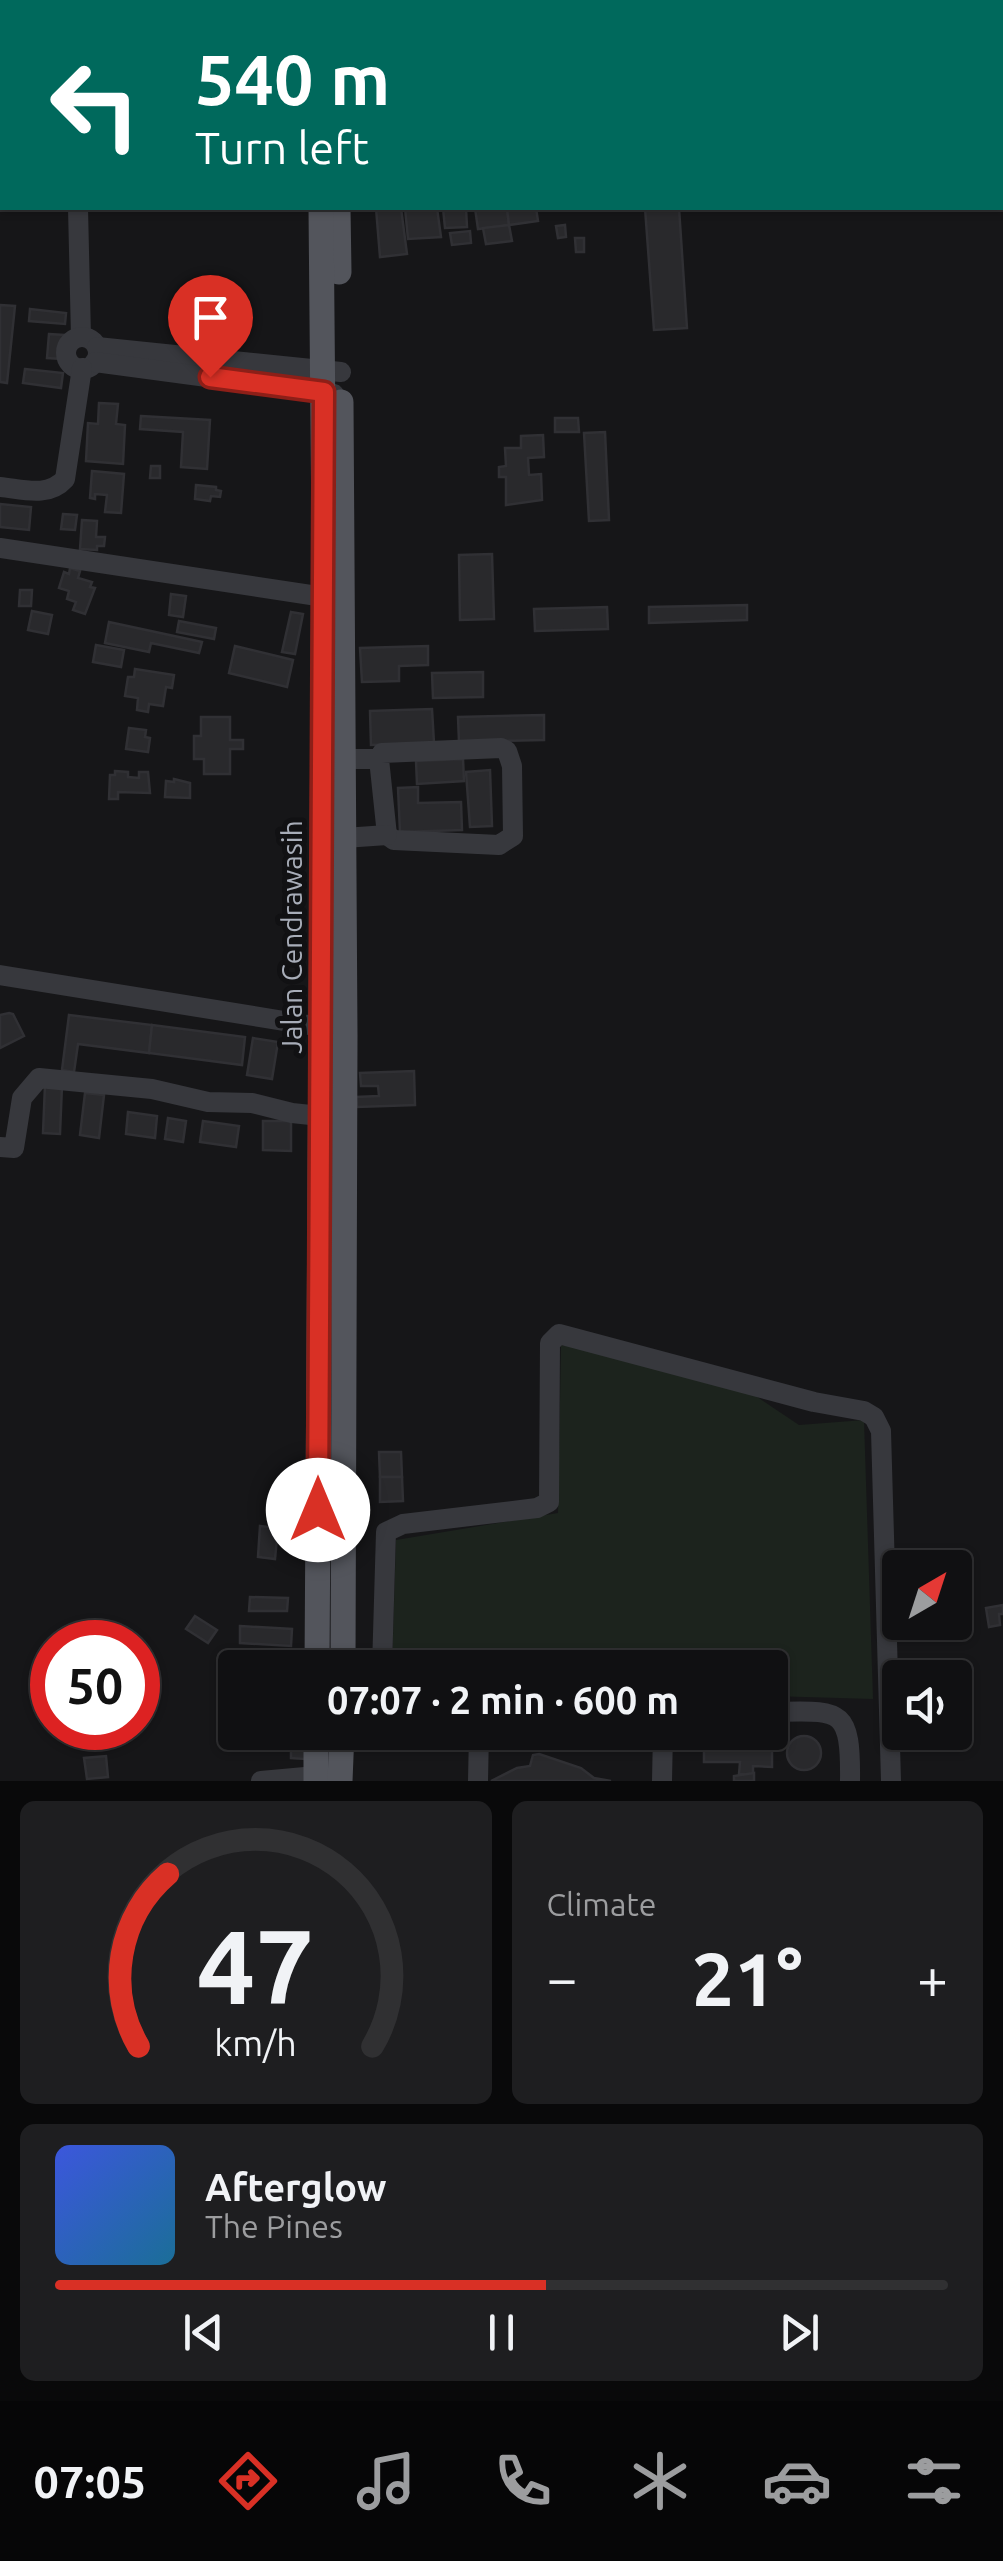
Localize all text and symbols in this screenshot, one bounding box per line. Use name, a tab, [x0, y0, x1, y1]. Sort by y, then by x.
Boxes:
icon: left	[30, 40, 160, 170]
text: 540 m	[195, 40, 390, 118]
text: Turn left	[195, 122, 369, 173]
pin	[168, 275, 253, 378]
icon: arrive	[183, 290, 238, 345]
street label: Jalan Cendrawasih	[276, 820, 307, 1054]
position arrow	[266, 1458, 370, 1562]
north arrow	[882, 1550, 972, 1640]
map controls	[882, 1550, 972, 1750]
speed limit sign: 50	[30, 1620, 160, 1750]
button: sound	[882, 1660, 972, 1750]
text: 07:07 · 2 min · 600 m	[327, 1679, 679, 1721]
text: Climate	[547, 1886, 657, 1922]
text: 47	[197, 1907, 314, 2024]
text: 21°	[692, 1936, 803, 2020]
text: −	[547, 1947, 578, 2008]
text: +	[917, 1947, 948, 2008]
text: km/h	[214, 2023, 297, 2063]
text: Afterglow	[205, 2166, 387, 2208]
text: The Pines	[205, 2208, 343, 2244]
icon: previous	[176, 2305, 231, 2360]
icon: pause	[474, 2305, 529, 2360]
icon: next	[772, 2305, 827, 2360]
icon: directions	[213, 2446, 283, 2516]
icon: music	[351, 2446, 421, 2516]
icon: phone	[488, 2446, 558, 2516]
icon: climate	[625, 2446, 695, 2516]
icon: car	[762, 2446, 832, 2516]
icon: filters	[899, 2446, 969, 2516]
text: 07:05	[34, 2456, 146, 2507]

